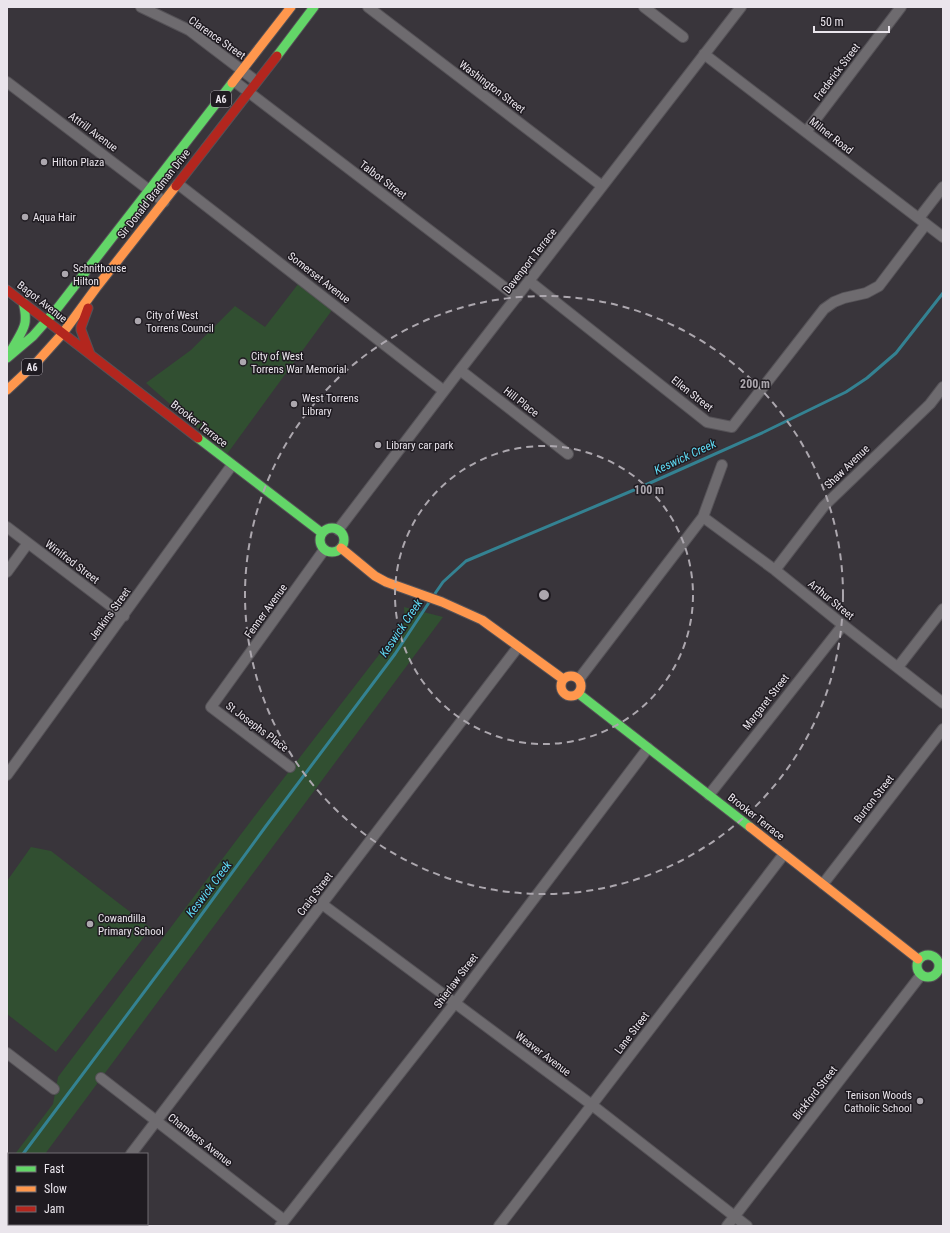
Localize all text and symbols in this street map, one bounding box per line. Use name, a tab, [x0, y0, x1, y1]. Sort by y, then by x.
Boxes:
scale bar	[814, 8, 889, 34]
street label: Clarence Street	[186, 14, 248, 62]
text: 50 m	[820, 15, 844, 29]
street label: Frederick Street	[811, 41, 863, 103]
street label: Washington Street	[456, 58, 528, 116]
road number: A6	[211, 91, 231, 107]
street label: Attrill Avenue	[66, 109, 120, 155]
street label: Milner Road	[807, 115, 855, 157]
street label: Sir Donald Bradman Drive	[115, 147, 193, 241]
place label: Hilton Plaza	[52, 156, 104, 169]
marker: Hilton Plaza	[39, 157, 49, 167]
street label: Talbot Street	[357, 158, 409, 202]
place label: Aqua Hair	[33, 211, 77, 224]
marker: Aqua Hair	[20, 212, 30, 222]
street label: Davenport Terrace	[501, 226, 559, 296]
street label: Somerset Avenue	[285, 250, 353, 306]
place label: Schnithouse Hilton	[73, 262, 127, 288]
marker: Schnithouse Hilton	[60, 269, 70, 279]
street label: Bagot Avenue	[14, 279, 70, 325]
place label: City of West Torrens Council	[146, 309, 214, 335]
marker: City of West Torrens Council	[133, 316, 143, 326]
place label: City of West Torrens War Memorial	[251, 350, 347, 376]
marker: City of West Torrens War Memorial	[238, 357, 248, 367]
road number: A6	[22, 359, 42, 375]
street label: Ellen Street	[669, 374, 715, 414]
text: 200 m	[740, 377, 770, 391]
street label: Hill Place	[501, 384, 541, 420]
place label: West Torrens Library	[302, 392, 359, 418]
street label: Brooker Terrace	[168, 398, 230, 450]
marker: West Torrens Library	[289, 399, 299, 409]
water label: Keswick Creek	[652, 436, 719, 477]
place label: Library car park	[386, 439, 453, 452]
marker: Library car park	[373, 440, 383, 450]
street label: Shaw Avenue	[822, 442, 872, 492]
text: 100 m	[634, 483, 664, 497]
street label: Winifred Street	[42, 537, 102, 587]
street label: Arthur Street	[805, 577, 857, 623]
street label: Fenner Avenue	[242, 581, 290, 641]
street label: Jenkins Street	[87, 585, 133, 643]
centre of rings	[537, 588, 551, 602]
water label: Keswick Creek	[377, 596, 426, 660]
street label: Margaret Street	[740, 671, 792, 733]
street label: St Josephs Place	[223, 699, 291, 755]
street label: Burton Street	[851, 772, 897, 826]
street label: Brooker Terrace	[725, 791, 787, 843]
water label: Keswick Creek	[183, 858, 235, 920]
street label: Craig Street	[294, 870, 336, 918]
place label: Cowandilla Primary School	[98, 912, 164, 938]
marker: Cowandilla Primary School	[85, 919, 95, 929]
street label: Shierlaw Street	[431, 951, 481, 1011]
street label: Lane Street	[612, 1009, 652, 1057]
street label: Weaver Avenue	[513, 1029, 573, 1079]
street label: Bickford Street	[790, 1064, 840, 1122]
place label: Tenison Woods Catholic School	[844, 1089, 912, 1115]
marker: Tenison Woods Catholic School	[915, 1096, 925, 1106]
street label: Chambers Avenue	[165, 1111, 235, 1169]
legend	[8, 1153, 148, 1225]
text: Fast	[44, 1162, 65, 1176]
text: Slow	[44, 1182, 67, 1196]
text: Jam	[44, 1202, 65, 1216]

